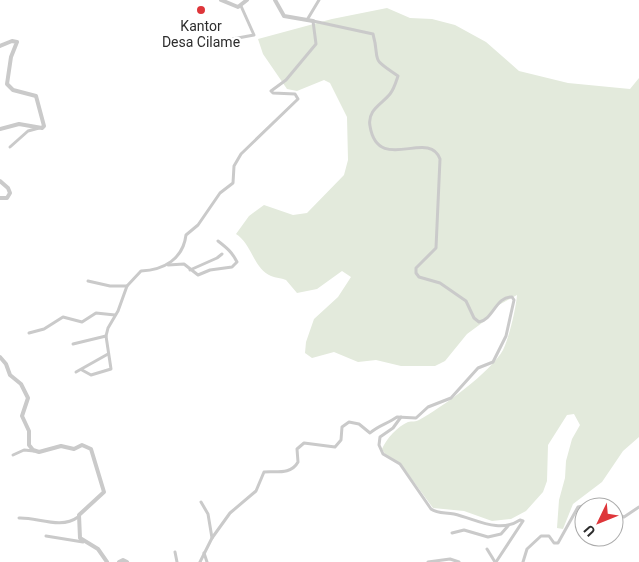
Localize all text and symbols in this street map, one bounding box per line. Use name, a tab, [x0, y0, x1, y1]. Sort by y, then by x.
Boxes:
marker: Kantor Desa Cilame	[195, 4, 207, 16]
place label: Kantor Desa Cilame	[162, 18, 240, 50]
north arrow	[574, 497, 624, 547]
text: U	[580, 522, 598, 540]

